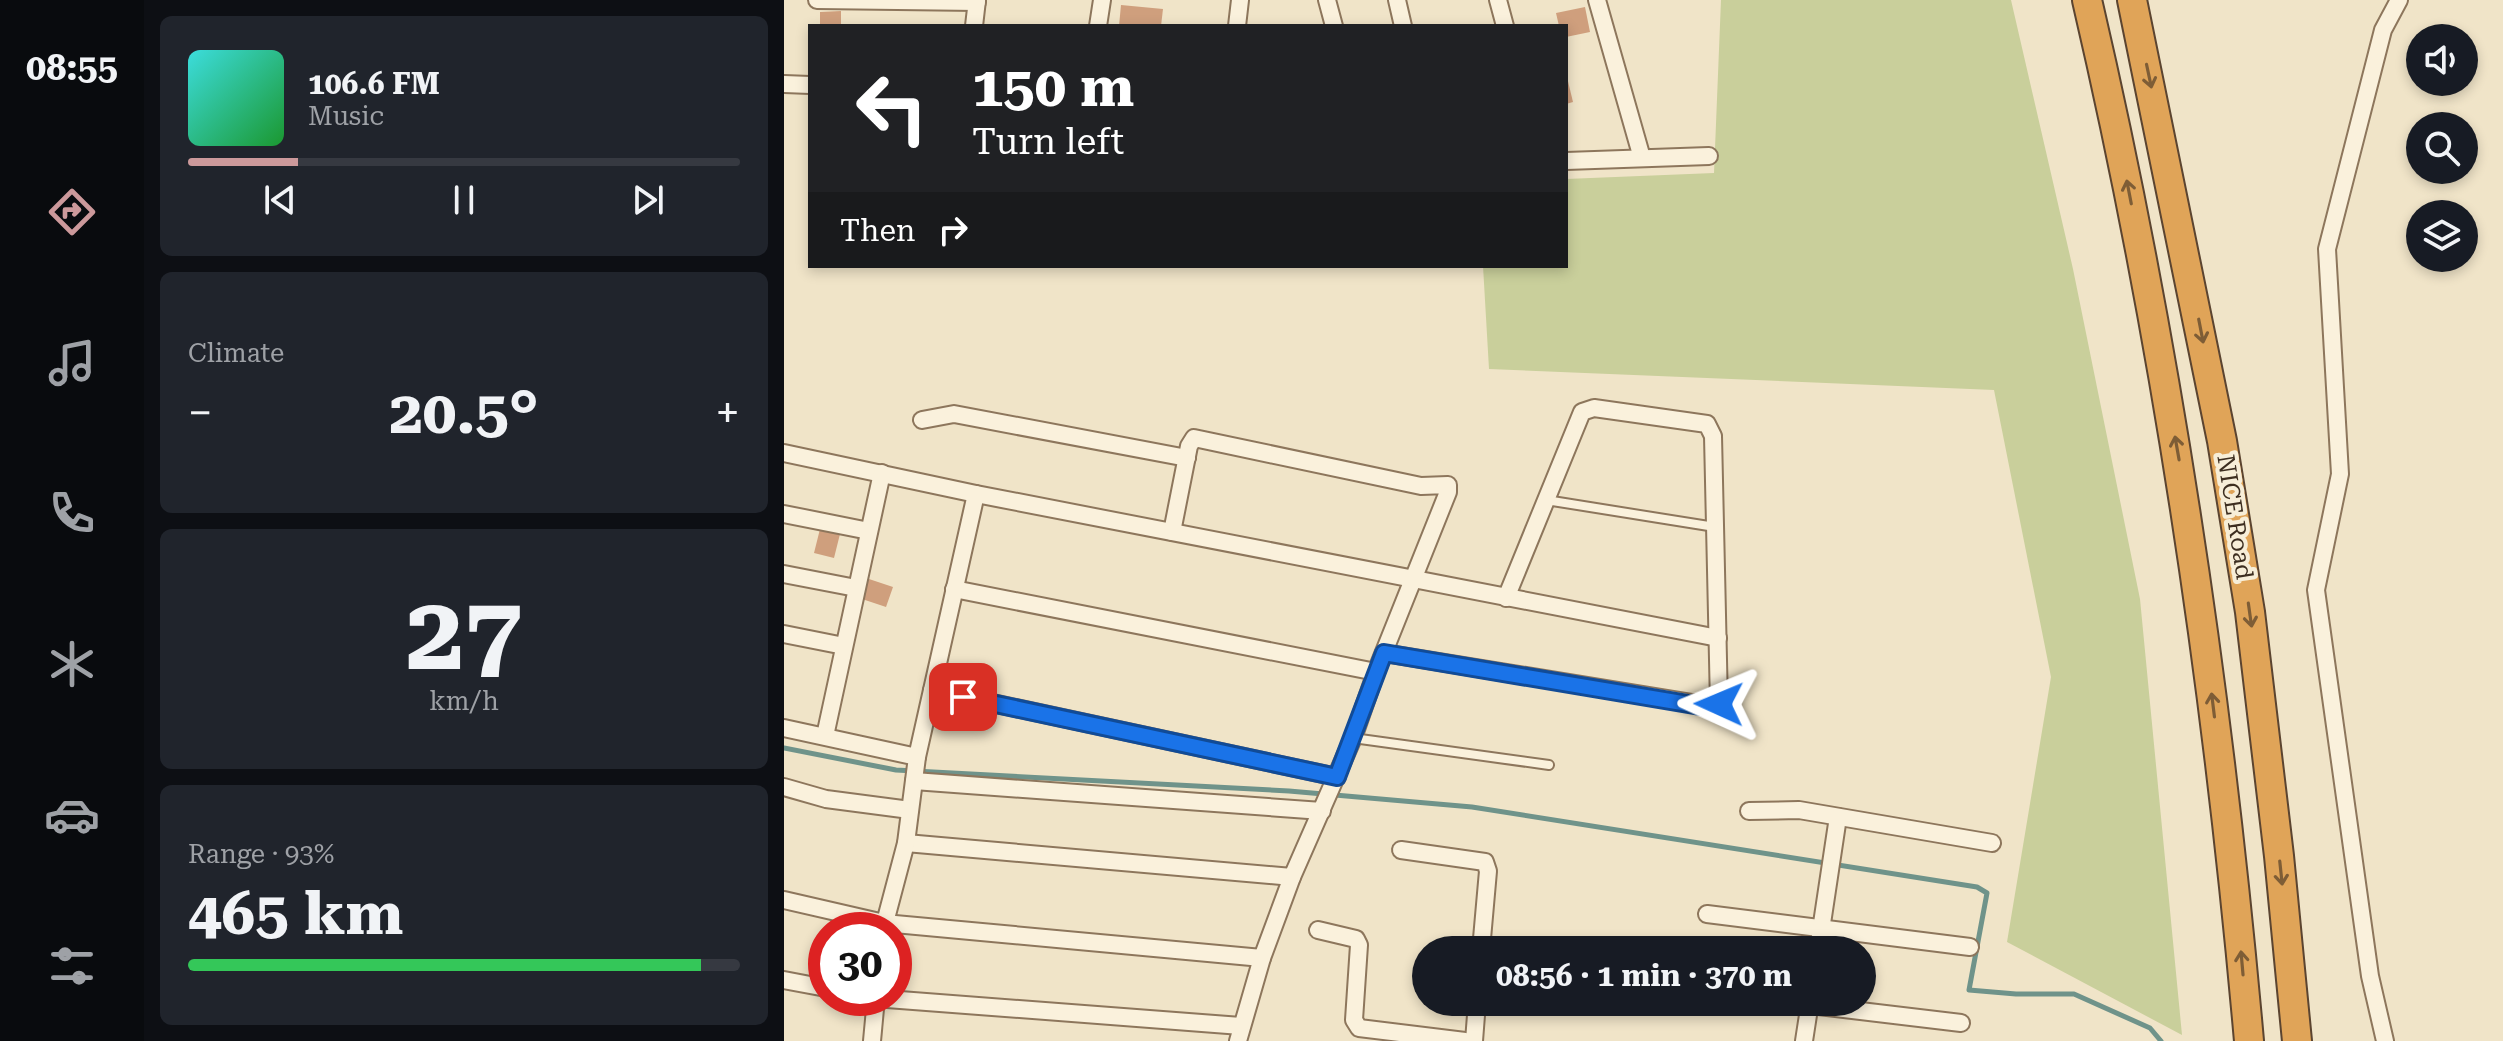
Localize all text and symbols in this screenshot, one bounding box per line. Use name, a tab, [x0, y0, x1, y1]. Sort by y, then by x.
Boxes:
map controls	[2406, 24, 2478, 272]
button: sound	[2406, 24, 2478, 96]
text: 08:55	[26, 47, 118, 89]
text: 150 m	[972, 54, 1134, 120]
icon: left	[840, 56, 944, 160]
one-way arrow	[2142, 63, 2157, 88]
text: 106.6 FM	[308, 66, 440, 101]
text: Music	[308, 101, 384, 131]
button: search	[2406, 112, 2478, 184]
text: Turn left	[972, 121, 1124, 163]
icon: previous	[258, 178, 302, 222]
icon: pause	[442, 178, 486, 222]
icon: next	[626, 178, 670, 222]
one-way arrow	[2120, 180, 2135, 205]
icon: directions	[44, 184, 100, 240]
button: layers	[2406, 200, 2478, 272]
icon: right	[931, 208, 975, 252]
text: Then	[840, 213, 915, 248]
one-way arrow	[2194, 318, 2209, 343]
icon: music	[44, 335, 100, 391]
text: Climate	[188, 338, 284, 368]
text: 20.5°	[389, 377, 539, 448]
text: −	[188, 387, 213, 439]
text: +	[715, 387, 740, 439]
one-way arrow	[2168, 435, 2183, 461]
street label: NICE Road	[2211, 453, 2259, 581]
icon: phone	[44, 485, 100, 541]
text: 27	[406, 573, 522, 694]
one-way arrow	[2242, 601, 2257, 627]
icon: climate	[44, 636, 100, 692]
position arrow	[1677, 662, 1761, 746]
pin	[929, 663, 997, 731]
icon: arrive	[941, 675, 985, 719]
text: km/h	[429, 686, 499, 716]
one-way arrow	[2205, 693, 2220, 718]
icon: car	[44, 787, 100, 843]
text: Range · 93%	[188, 839, 334, 869]
one-way arrow	[2273, 859, 2288, 886]
text: 465 km	[188, 878, 403, 949]
speed limit sign: 30	[808, 912, 912, 1016]
icon: filters	[44, 938, 100, 994]
one-way arrow	[2234, 950, 2249, 977]
text: 08:56 · 1 min · 370 m	[1496, 958, 1792, 993]

